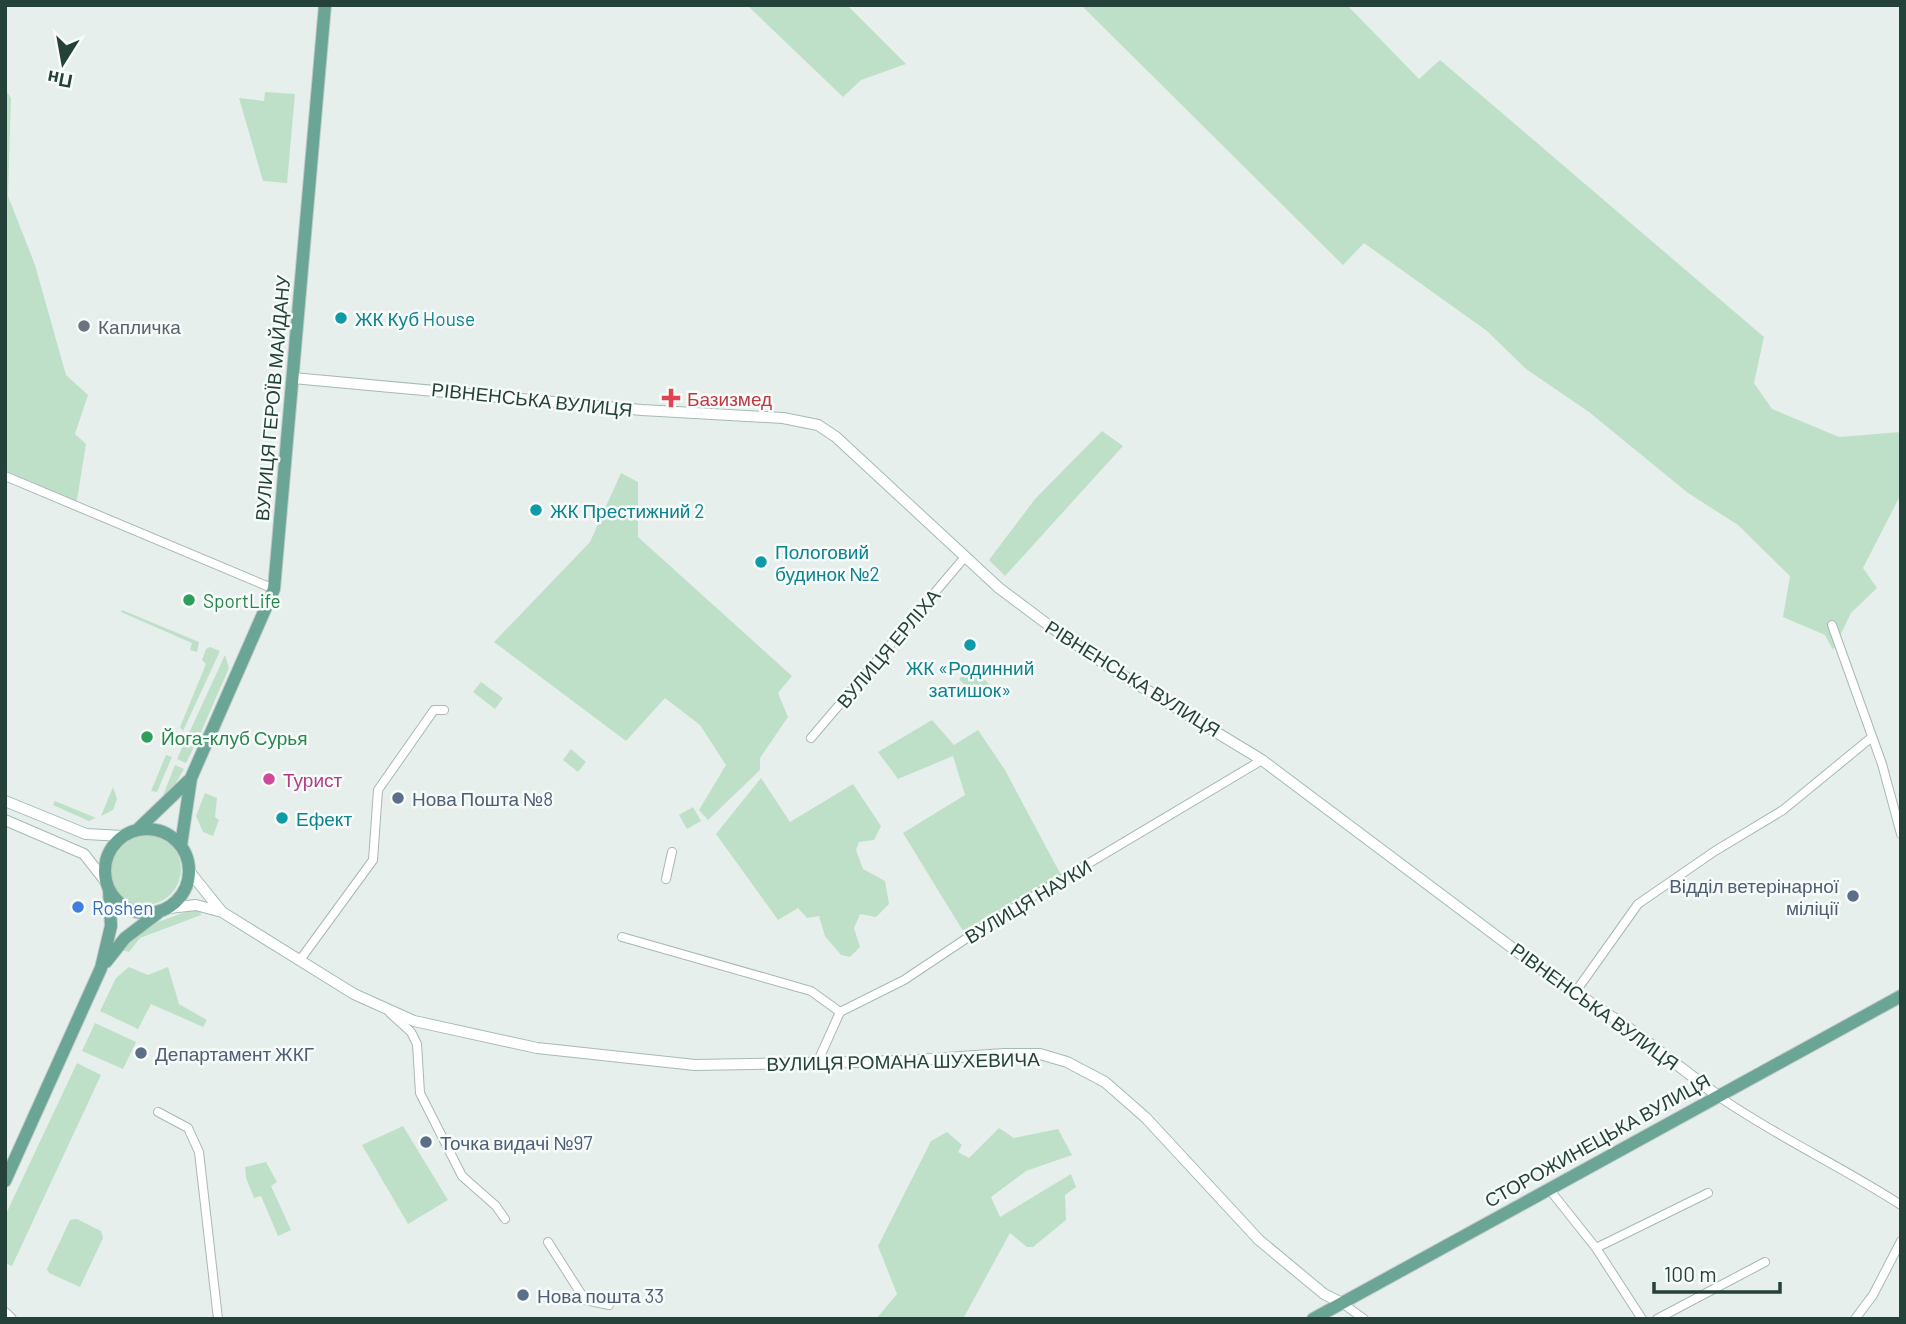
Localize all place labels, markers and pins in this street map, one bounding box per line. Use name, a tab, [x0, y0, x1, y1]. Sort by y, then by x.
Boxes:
place label: ЖК Куб House	[355, 307, 475, 330]
marker: ЖК Куб House	[333, 310, 349, 326]
place label: Капличка	[98, 315, 181, 338]
marker: Капличка	[76, 318, 92, 334]
place label: Базизмед	[687, 387, 772, 410]
marker: Базизмед	[661, 388, 681, 408]
place label: ЖК Престижний 2	[550, 499, 704, 522]
marker: ЖК Престижний 2	[528, 502, 544, 518]
place label: Пологовий будинок №2	[775, 540, 880, 585]
marker: Пологовий будинок №2	[753, 554, 769, 570]
place label: SportLife	[203, 589, 281, 612]
marker: SportLife	[181, 592, 197, 608]
marker: ЖК «Родинний затишок»	[962, 637, 978, 653]
place label: ЖК «Родинний затишок»	[906, 656, 1034, 701]
place label: Йога-клуб Сурья	[161, 726, 308, 749]
marker: Йога-клуб Сурья	[139, 729, 155, 745]
place label: Турист	[283, 768, 343, 791]
marker: Турист	[261, 771, 277, 787]
place label: Нова Пошта №8	[412, 787, 553, 810]
marker: Нова Пошта №8	[390, 790, 406, 806]
place label: Ефект	[296, 807, 352, 830]
marker: Ефект	[274, 810, 290, 826]
place label: Відділ ветерінарної міліції	[1669, 874, 1840, 919]
marker: Відділ ветерінарної міліції	[1845, 888, 1861, 904]
place label: Roshen	[92, 896, 154, 919]
marker: Roshen	[70, 899, 86, 915]
place label: Департамент ЖКГ	[155, 1042, 314, 1065]
marker: Департамент ЖКГ	[133, 1045, 149, 1061]
place label: Точка видачі №97	[440, 1131, 592, 1154]
marker: Точка видачі №97	[418, 1134, 434, 1150]
place label: Нова пошта 33	[537, 1284, 664, 1307]
marker: Нова пошта 33	[515, 1287, 531, 1303]

